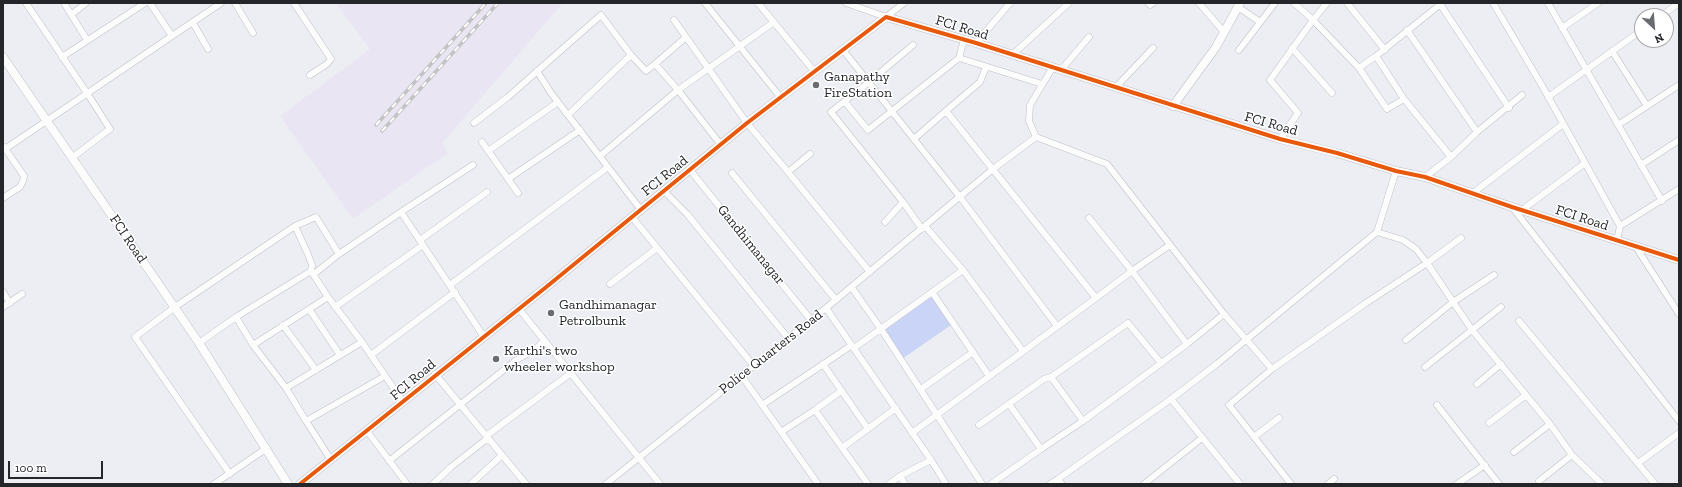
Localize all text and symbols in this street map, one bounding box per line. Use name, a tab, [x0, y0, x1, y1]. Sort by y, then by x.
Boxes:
north arrow	[1634, 8, 1674, 48]
street label: FCI Road	[933, 12, 991, 44]
text: N	[1652, 31, 1666, 46]
place label: Ganapathy FireStation	[824, 69, 892, 102]
marker: Ganapathy FireStation	[811, 80, 821, 90]
street label: FCI Road	[1242, 108, 1300, 140]
street label: FCI Road	[638, 152, 692, 200]
street label: Gandhimanagar	[714, 202, 788, 288]
street label: FCI Road	[1553, 202, 1611, 234]
street label: FCI Road	[106, 212, 150, 266]
place label: Gandhimanagar Petrolbunk	[559, 297, 657, 330]
street label: Police Quarters Road	[716, 306, 826, 398]
marker: Gandhimanagar Petrolbunk	[546, 308, 556, 318]
place label: Karthi's two wheeler workshop	[504, 343, 615, 376]
marker: Karthi's two wheeler workshop	[491, 354, 501, 364]
street label: FCI Road	[387, 356, 439, 404]
scale bar	[10, 453, 105, 479]
text: 100 m	[15, 461, 47, 475]

